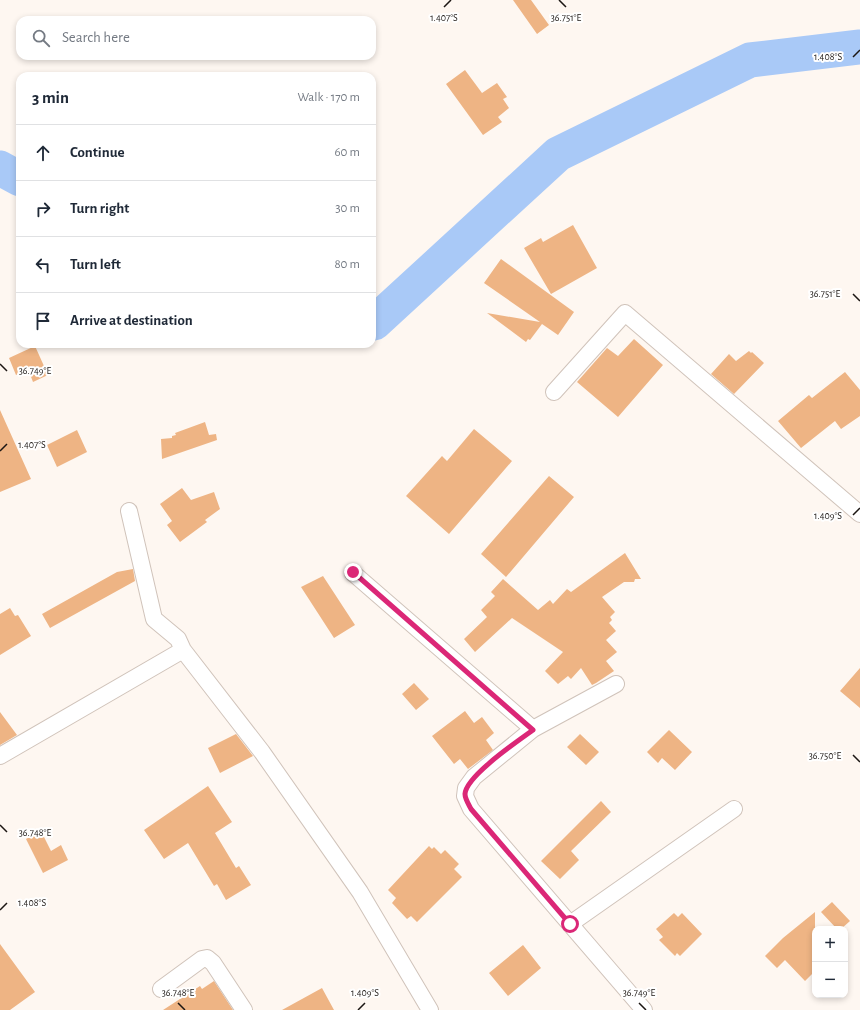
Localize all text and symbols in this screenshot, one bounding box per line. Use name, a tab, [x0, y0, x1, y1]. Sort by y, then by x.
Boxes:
text: 1.407°S	[430, 13, 458, 23]
text: 36.751°E	[551, 13, 582, 23]
search box	[16, 16, 376, 60]
icon: search	[30, 27, 52, 49]
text: Search here	[62, 30, 130, 45]
text: 1.408°S	[814, 52, 842, 62]
text: 3 min	[32, 89, 69, 106]
text: Walk · 170 m	[297, 91, 360, 104]
icon: ahead	[32, 142, 54, 164]
text: Continue	[70, 145, 125, 160]
text: 60 m	[334, 146, 360, 159]
icon: right	[32, 198, 54, 220]
text: Turn right	[70, 201, 129, 216]
text: 30 m	[335, 202, 360, 215]
icon: left	[32, 254, 54, 276]
text: Turn left	[70, 257, 121, 272]
text: 80 m	[334, 258, 360, 271]
text: 36.751°E	[810, 289, 841, 299]
icon: arrive	[32, 310, 54, 332]
text: Arrive at destination	[70, 313, 193, 328]
text: 36.749°E	[19, 366, 51, 376]
text: 1.407°S	[18, 440, 46, 450]
text: 1.409°S	[814, 511, 842, 521]
route end	[344, 563, 362, 581]
text: 36.750°E	[809, 751, 841, 761]
text: 36.748°E	[19, 828, 51, 838]
text: 1.408°S	[18, 898, 46, 908]
route start	[561, 915, 579, 933]
map controls	[812, 926, 848, 998]
button: +	[812, 926, 848, 962]
button: −	[812, 962, 848, 998]
text: 36.748°E	[162, 988, 194, 998]
text: 1.409°S	[351, 988, 379, 998]
text: 36.749°E	[623, 988, 655, 998]

